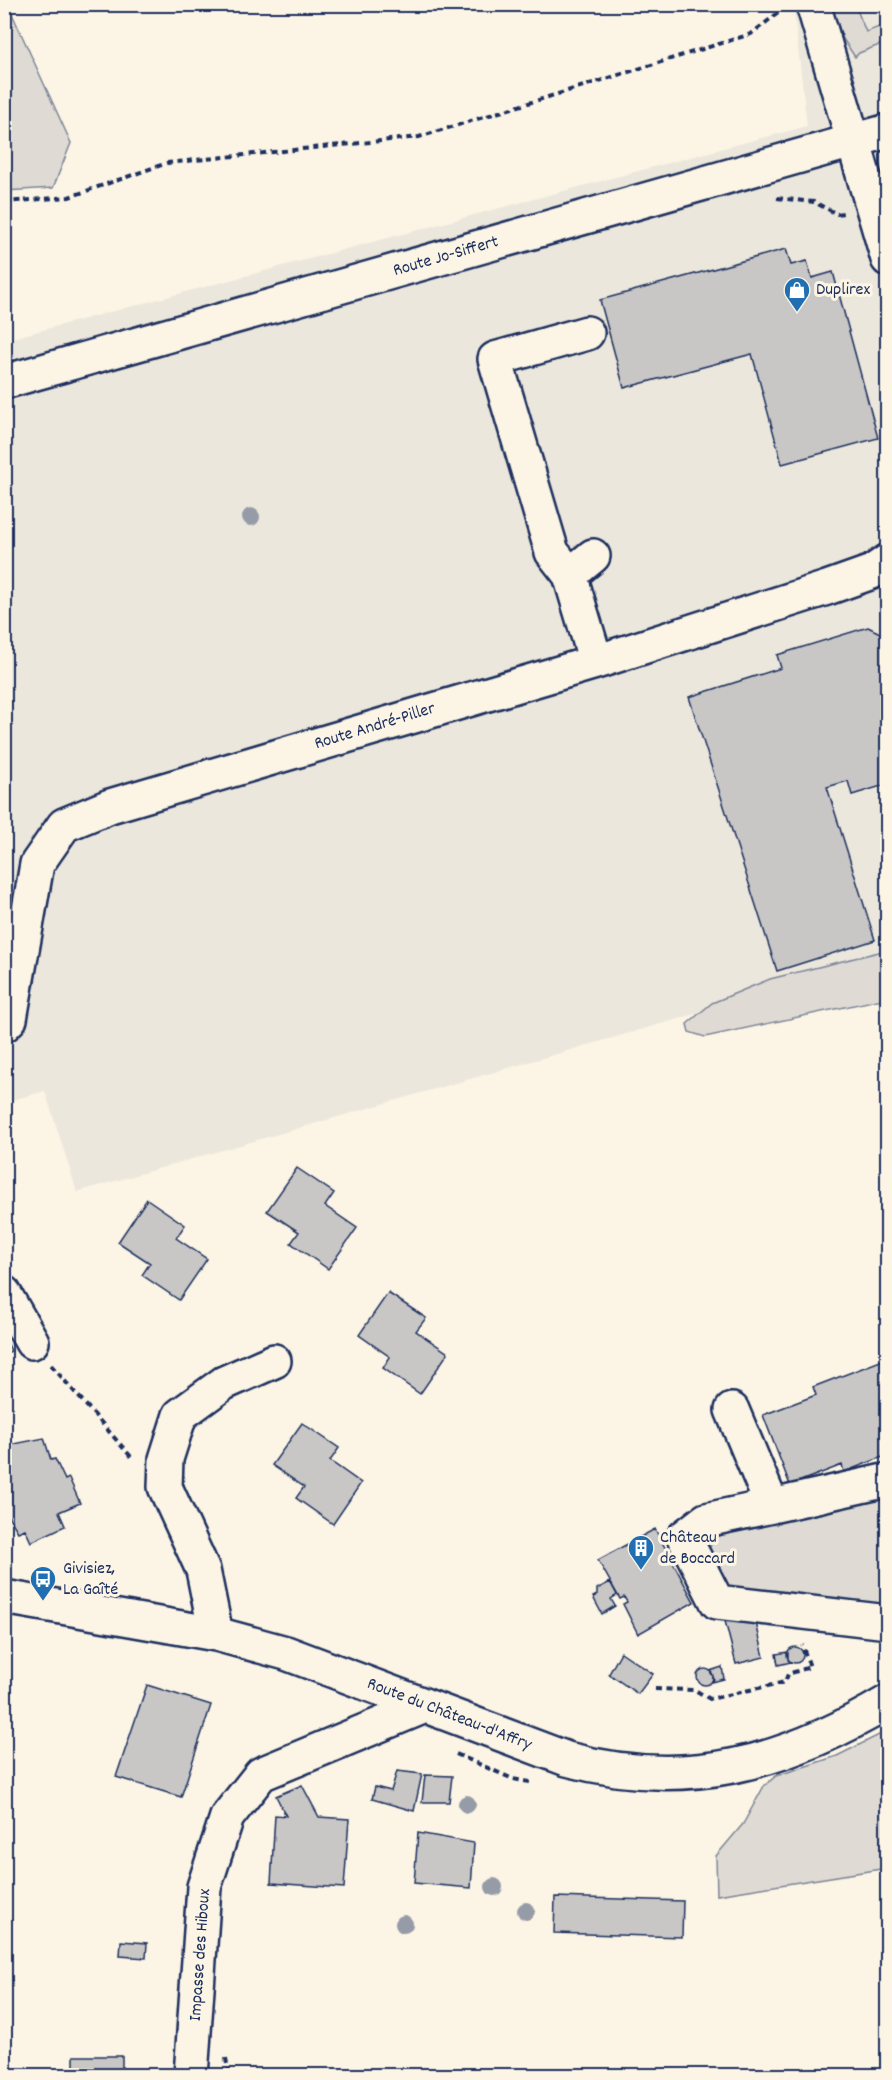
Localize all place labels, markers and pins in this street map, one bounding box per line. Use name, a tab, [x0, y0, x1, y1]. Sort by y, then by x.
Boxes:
shop icon: Duplirex	[782, 275, 812, 313]
place label: Duplirex	[816, 278, 871, 303]
place label: Château de Boccard	[660, 1526, 735, 1572]
building icon: Château de Boccard	[626, 1533, 656, 1571]
place label: Givisiez, La Gaîté	[63, 1557, 118, 1603]
bus stop icon: Givisiez, La Gaîté	[28, 1564, 58, 1602]

